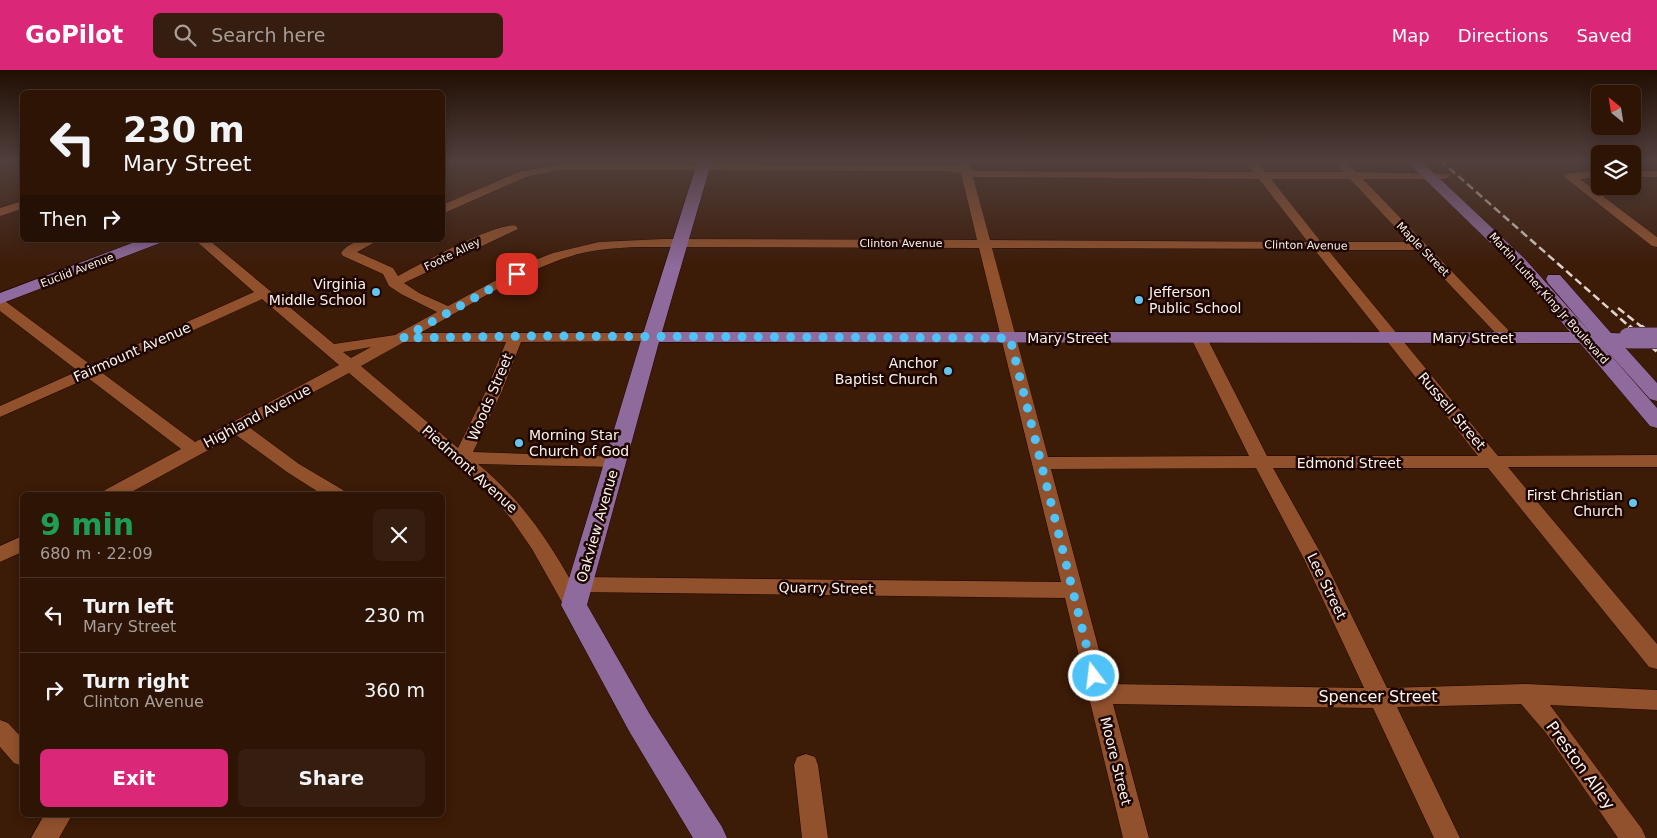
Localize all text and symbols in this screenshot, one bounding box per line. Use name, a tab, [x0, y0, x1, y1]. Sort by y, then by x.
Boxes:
search box	[153, 13, 503, 58]
text: GoPilot	[25, 21, 123, 49]
icon: search	[171, 21, 199, 49]
text: Search here	[211, 24, 325, 46]
text: Map	[1392, 25, 1430, 46]
text: Directions	[1458, 25, 1548, 46]
text: Saved	[1576, 25, 1632, 46]
north arrow	[1591, 85, 1641, 135]
map controls	[1591, 85, 1641, 195]
icon: left	[40, 110, 105, 175]
text: 230 m	[123, 110, 245, 150]
button: layers	[1591, 145, 1641, 195]
text: Mary Street	[123, 151, 251, 176]
icon: right	[97, 205, 125, 233]
text: Then	[40, 208, 87, 230]
street label: Maple Street	[1394, 220, 1452, 280]
street label: Martin Luther King Jr Boulevard	[1486, 230, 1611, 367]
street label: Foote Alley	[422, 235, 483, 274]
street label: Clinton Avenue	[859, 237, 943, 250]
street label: Clinton Avenue	[1264, 238, 1348, 253]
street label: Euclid Avenue	[39, 250, 116, 290]
pin	[496, 253, 538, 295]
icon: arrive	[503, 260, 531, 288]
place label: Virginia Middle School	[269, 276, 366, 308]
place label: Jefferson Public School	[1148, 284, 1241, 316]
marker: Virginia Middle School	[370, 286, 382, 298]
marker: Jefferson Public School	[1133, 294, 1145, 306]
street label: Fairmount Avenue	[71, 319, 193, 385]
street label: Mary Street	[1027, 330, 1109, 346]
street label: Mary Street	[1432, 330, 1514, 346]
street label: Woods Street	[464, 350, 516, 443]
place label: Anchor Baptist Church	[835, 355, 938, 387]
marker: Anchor Baptist Church	[942, 365, 954, 377]
street label: Russell Street	[1415, 369, 1489, 453]
street label: Highland Avenue	[201, 381, 313, 451]
street label: Piedmont Avenue	[419, 422, 521, 516]
place label: Morning Star Church of God	[529, 427, 629, 459]
marker: Morning Star Church of God	[513, 437, 525, 449]
street label: Edmond Street	[1297, 455, 1402, 471]
street label: Oakview Avenue	[573, 468, 621, 584]
place label: First Christian Church	[1527, 487, 1623, 519]
marker: First Christian Church	[1627, 497, 1639, 509]
text: 9 min	[40, 507, 134, 542]
button: close	[373, 509, 425, 561]
text: 680 m · 22:09	[40, 544, 153, 563]
street label: Lee Street	[1304, 550, 1350, 622]
street label: Quarry Street	[778, 579, 874, 597]
text: Turn left	[83, 595, 174, 617]
icon: left	[40, 601, 68, 629]
text: 230 m	[364, 604, 425, 626]
text: Mary Street	[83, 617, 176, 636]
position arrow	[1067, 649, 1119, 701]
text: Turn right	[83, 670, 189, 692]
icon: right	[40, 676, 68, 704]
text: 360 m	[364, 679, 425, 701]
street label: Spencer Street	[1318, 687, 1438, 706]
text: Clinton Avenue	[83, 692, 204, 711]
street label: Moore Street	[1097, 715, 1135, 807]
street label: Preston Alley	[1542, 718, 1619, 813]
button: Exit	[40, 749, 228, 807]
button: Share	[238, 749, 425, 807]

